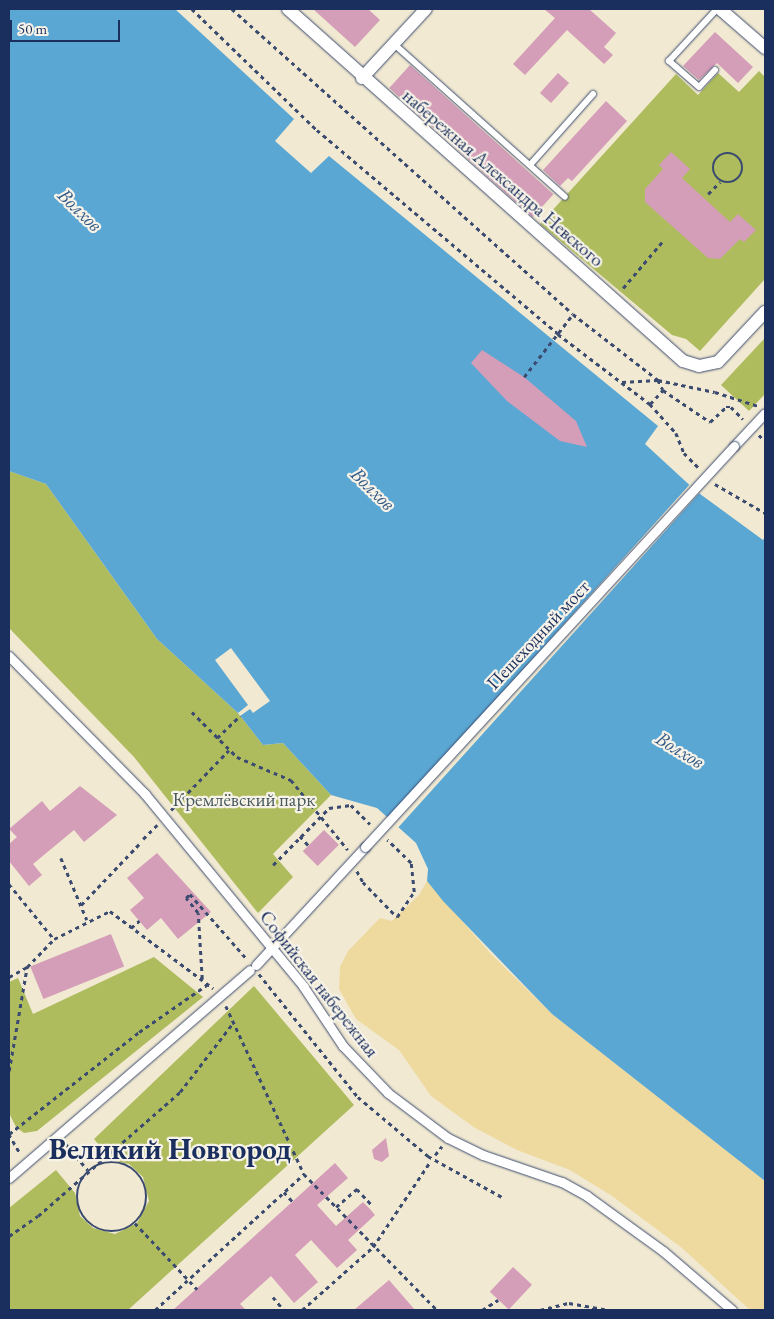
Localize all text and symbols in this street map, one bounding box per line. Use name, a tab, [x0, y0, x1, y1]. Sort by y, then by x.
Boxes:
scale bar	[12, 10, 122, 42]
text: 50 m	[18, 19, 47, 38]
street label: набережная Александра Невского	[398, 84, 608, 272]
water label: Волхов	[53, 183, 107, 237]
water label: Волхов	[346, 462, 400, 516]
street label: Пешеходный мост	[482, 576, 594, 694]
water label: Волхов	[651, 726, 709, 774]
park label: Кремлёвский парк	[173, 789, 315, 811]
street label: Софийская набережная	[255, 906, 383, 1062]
district label: Великий Новгород	[49, 1133, 291, 1167]

